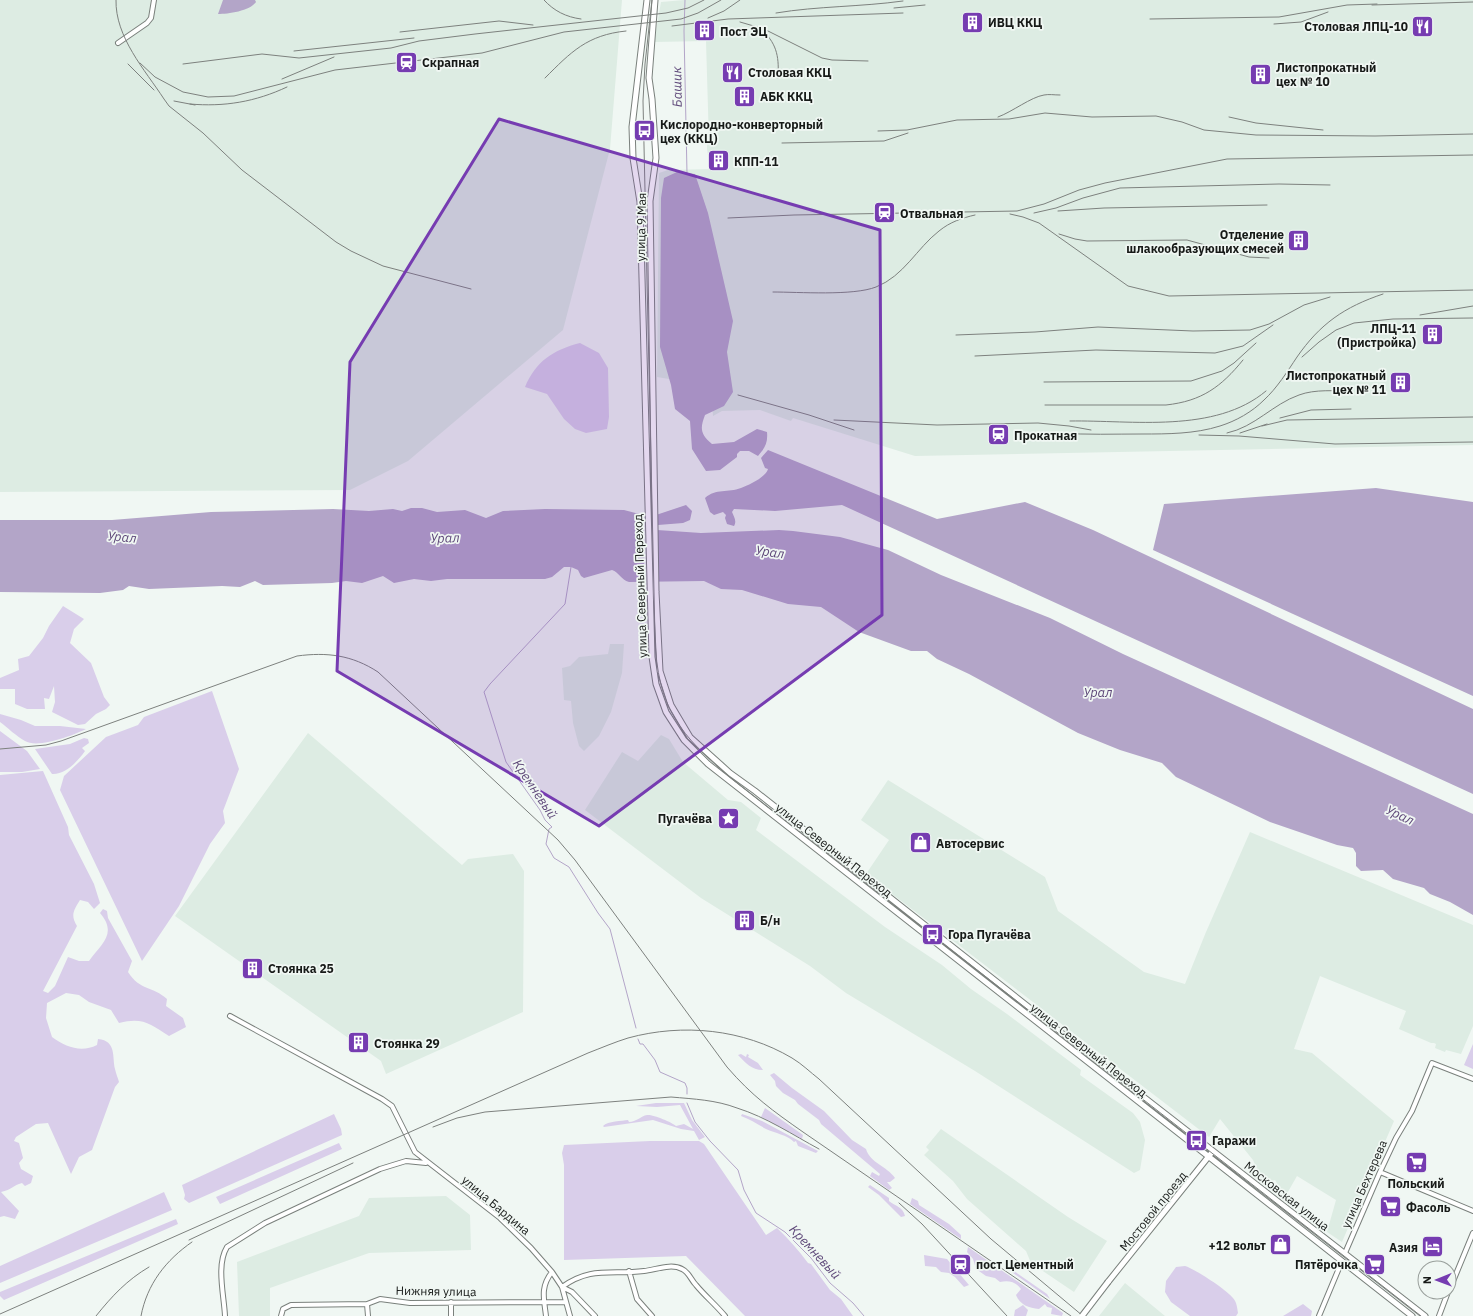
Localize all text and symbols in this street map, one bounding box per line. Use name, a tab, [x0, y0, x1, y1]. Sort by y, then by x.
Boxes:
building icon: ИВЦ ККЦ	[960, 9, 986, 35]
restaurant icon: Столовая ЛПЦ-10	[1410, 13, 1436, 39]
place label: ИВЦ ККЦ	[988, 15, 1042, 30]
building icon: Пост ЭЦ	[692, 18, 718, 44]
place label: Столовая ЛПЦ-10	[1304, 19, 1408, 34]
place label: Пост ЭЦ	[720, 24, 768, 39]
station icon: Скрапная	[394, 49, 420, 75]
place label: Скрапная	[422, 55, 479, 70]
restaurant icon: Столовая ККЦ	[720, 59, 746, 85]
place label: Листопрокатный цех № 10	[1276, 60, 1376, 89]
building icon: Листопрокатный цех № 10	[1248, 61, 1274, 87]
place label: Столовая ККЦ	[748, 65, 832, 80]
water label: Башик	[668, 67, 686, 107]
building icon: АБК ККЦ	[731, 83, 757, 109]
place label: АБК ККЦ	[760, 89, 813, 104]
place label: Кислородно-конверторный цех (ККЦ)	[660, 117, 823, 146]
bus stop icon: Кислородно-конверторный цех (ККЦ)	[631, 118, 657, 144]
building icon: КПП-11	[705, 148, 731, 174]
place label: КПП-11	[734, 154, 778, 169]
street label: улица 9 Мая	[633, 193, 649, 261]
station icon: Отвальная	[872, 200, 898, 226]
place label: Отвальная	[900, 206, 963, 221]
place label: Отделение шлакообразующих смесей	[1126, 227, 1284, 256]
building icon: Отделение шлакообразующих смесей	[1286, 228, 1312, 254]
place label: ЛПЦ-11 (Пристройка)	[1337, 321, 1416, 350]
building icon: ЛПЦ-11 (Пристройка)	[1419, 322, 1445, 348]
place label: Листопрокатный цех № 11	[1286, 368, 1386, 397]
building icon: Листопрокатный цех № 11	[1388, 369, 1414, 395]
station icon: Прокатная	[985, 422, 1011, 448]
place label: Прокатная	[1014, 428, 1077, 443]
street label: улица Северный Переход	[630, 514, 650, 658]
water label: Урал	[107, 527, 137, 547]
water label: Урал	[430, 529, 460, 547]
water label: Урал	[754, 542, 786, 562]
water label: Урал	[1083, 684, 1113, 701]
water label: Кремневый	[509, 756, 561, 822]
street label: улица Северный Переход	[773, 800, 895, 900]
water label: Урал	[1383, 801, 1417, 829]
place icon: Пугачёва	[715, 805, 741, 831]
place label: Пугачёва	[658, 811, 712, 826]
shop icon: Автосервис	[908, 830, 934, 856]
place label: Автосервис	[936, 836, 1004, 851]
building icon: Б/н	[731, 907, 757, 933]
place label: Б/н	[760, 913, 780, 928]
bus stop icon: Гора Пугачёва	[920, 921, 946, 947]
place label: Гора Пугачёва	[948, 927, 1031, 942]
building icon: Стоянка 25	[239, 955, 265, 981]
place label: Стоянка 25	[268, 961, 334, 976]
street label: улица Северный Переход	[1028, 1000, 1150, 1100]
building icon: Стоянка 29	[345, 1030, 371, 1056]
place label: Стоянка 29	[374, 1036, 440, 1051]
bus stop icon: Гаражи	[1183, 1127, 1209, 1153]
place label: Гаражи	[1212, 1133, 1256, 1148]
street label: улица Бехтерева	[1338, 1137, 1390, 1230]
supermarket icon: Польский	[1403, 1149, 1429, 1175]
street label: Московская улица	[1242, 1158, 1333, 1234]
street label: Мостовой проезд	[1116, 1168, 1190, 1254]
street label: улица Бардина	[459, 1172, 534, 1238]
place label: Польский	[1387, 1176, 1445, 1191]
supermarket icon: Фасоль	[1378, 1194, 1404, 1220]
place label: Фасоль	[1406, 1200, 1451, 1215]
water label: Кремневый	[785, 1221, 845, 1283]
shop icon: +12 вольт	[1268, 1232, 1294, 1258]
hotel icon: Азия	[1420, 1234, 1446, 1260]
place label: +12 вольт	[1209, 1238, 1266, 1253]
place label: Азия	[1389, 1240, 1418, 1255]
station icon: пост Цементный	[947, 1251, 973, 1277]
supermarket icon: Пятёрочка	[1361, 1251, 1387, 1277]
place label: пост Цементный	[976, 1257, 1074, 1272]
place label: Пятёрочка	[1295, 1257, 1358, 1272]
north arrow	[1417, 1260, 1457, 1300]
text: N	[1420, 1276, 1434, 1284]
street label: Нижняя улица	[396, 1283, 477, 1299]

